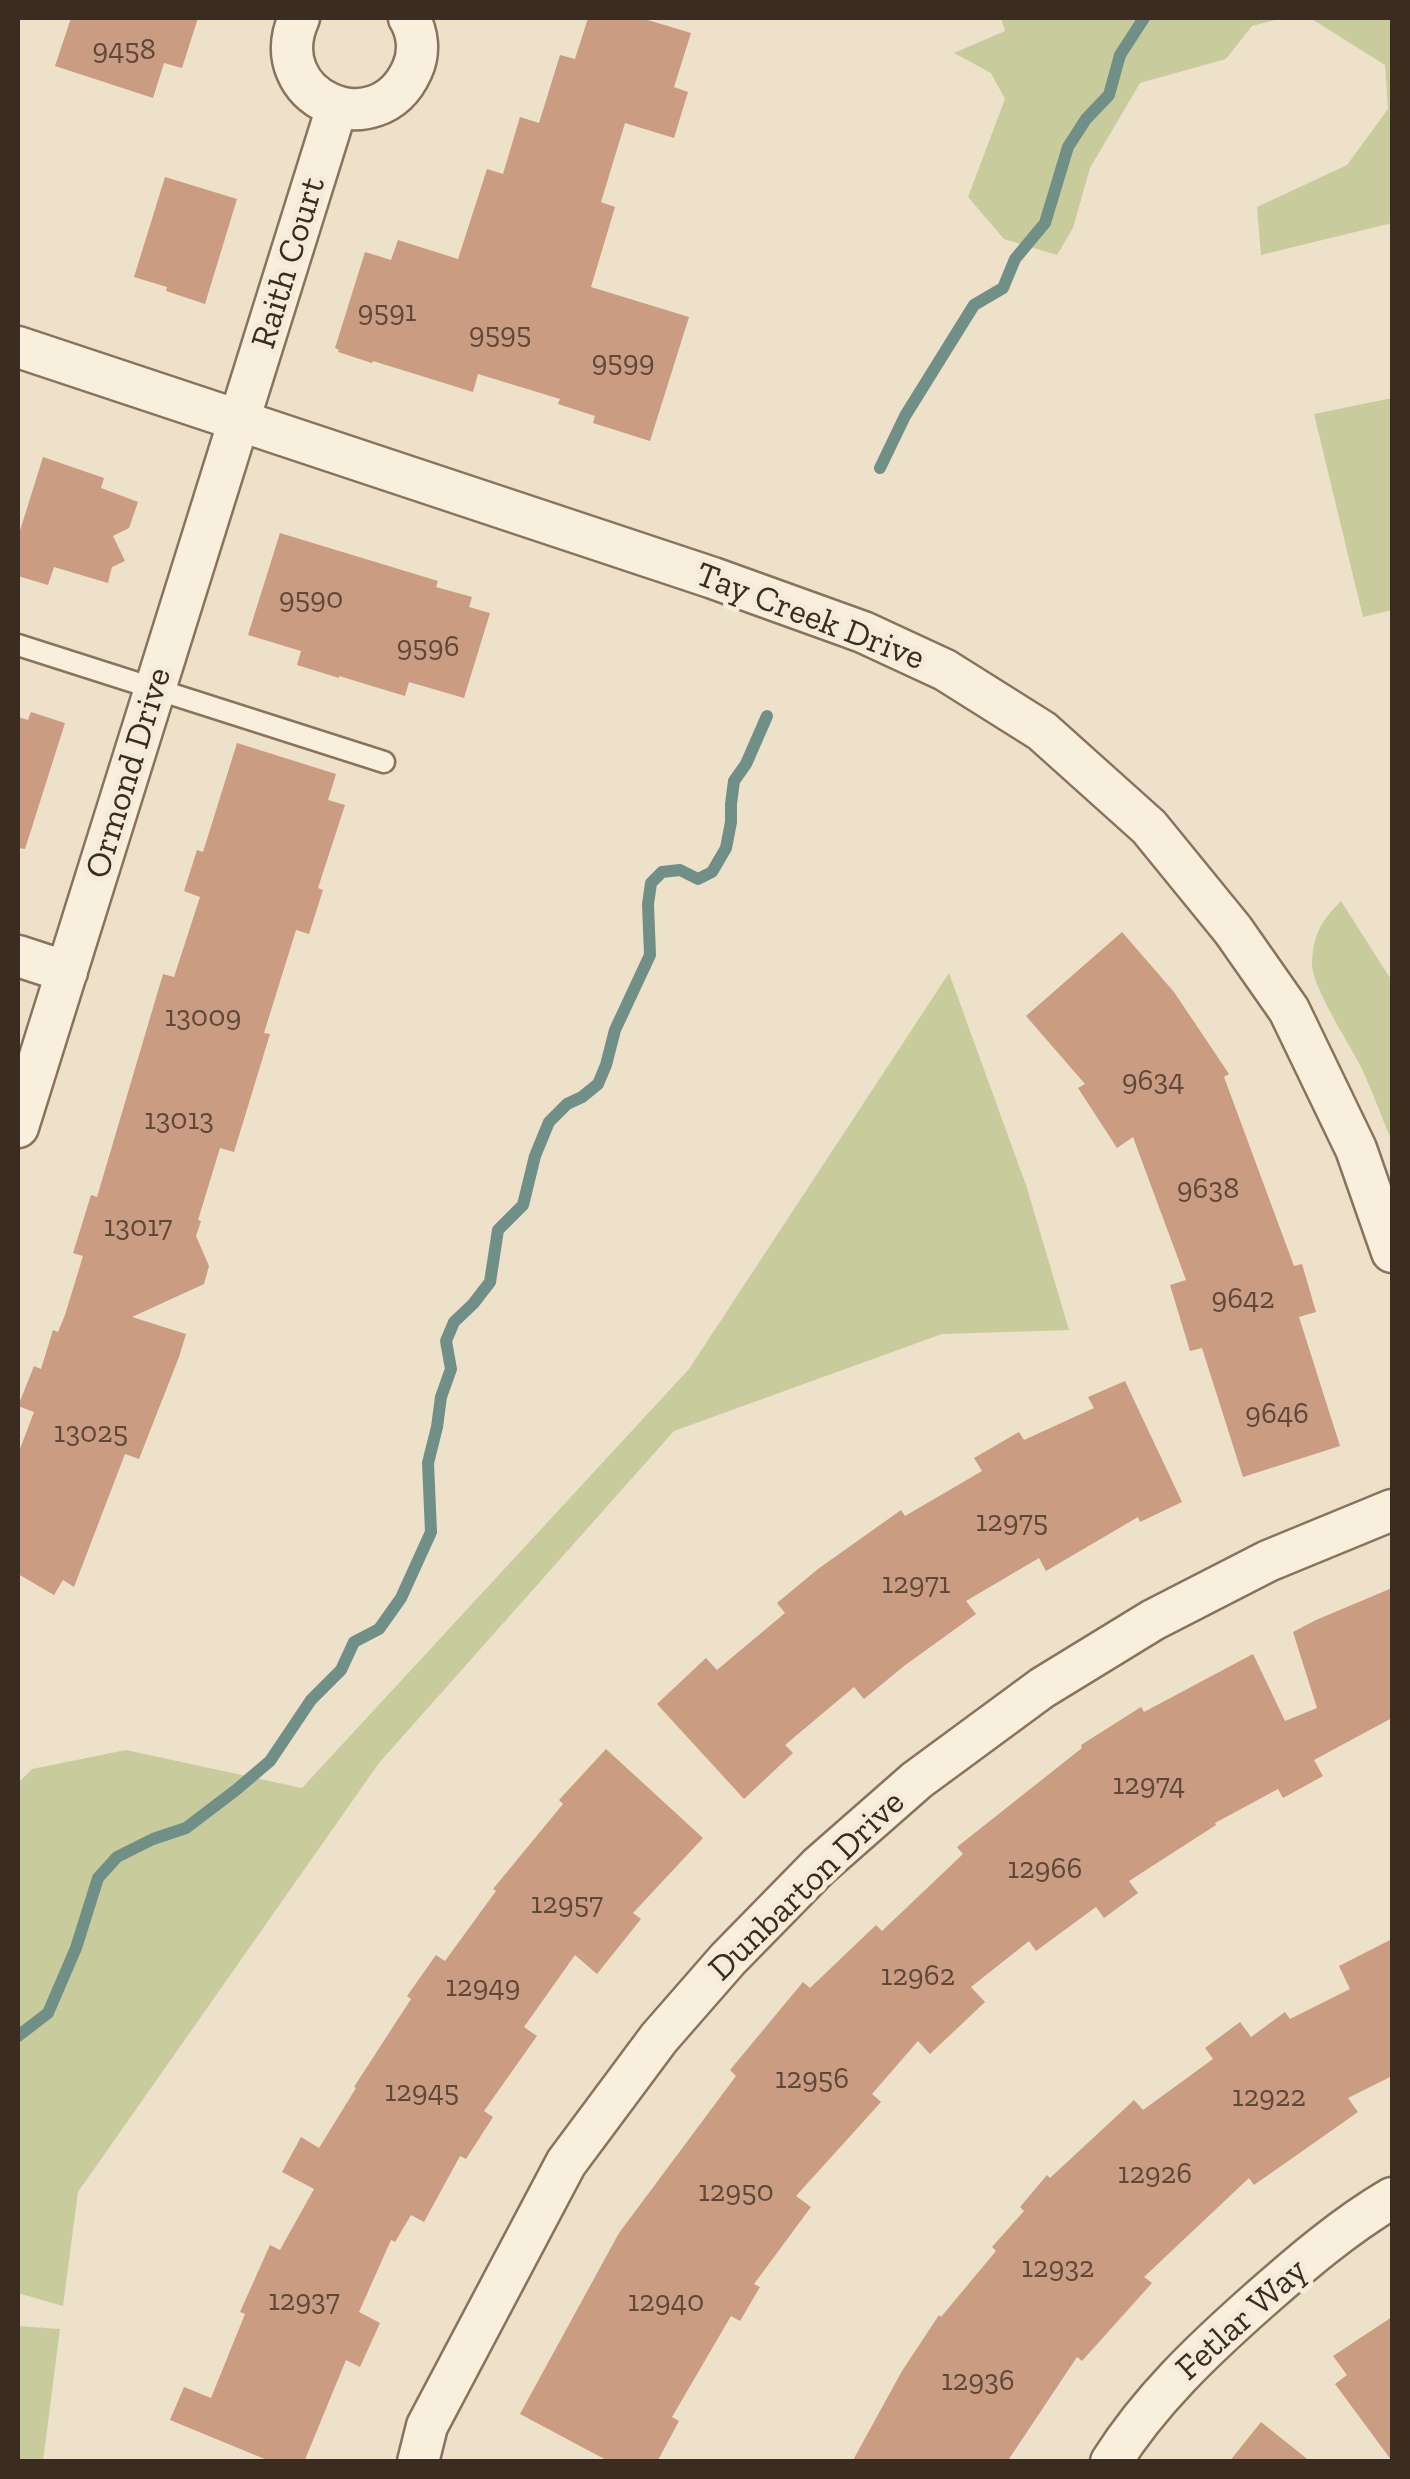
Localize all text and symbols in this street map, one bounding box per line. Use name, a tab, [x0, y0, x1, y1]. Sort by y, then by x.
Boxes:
house number: 9458	[92, 32, 156, 68]
street label: Raith Court	[243, 172, 335, 354]
house number: 9591	[358, 294, 416, 330]
house number: 9595	[469, 316, 531, 352]
house number: 9599	[591, 344, 655, 380]
street label: Tay Creek Drive	[690, 554, 930, 680]
house number: 9590	[279, 581, 343, 617]
house number: 9596	[396, 629, 460, 665]
street label: Ormond Drive	[77, 663, 181, 883]
house number: 13009	[165, 999, 241, 1035]
house number: 9634	[1122, 1063, 1184, 1099]
house number: 13013	[144, 1102, 214, 1138]
house number: 9638	[1177, 1171, 1239, 1207]
house number: 13017	[104, 1209, 172, 1245]
house number: 9642	[1211, 1281, 1275, 1317]
house number: 9646	[1245, 1396, 1309, 1432]
house number: 13025	[54, 1415, 128, 1451]
house number: 12975	[976, 1504, 1048, 1540]
house number: 12971	[882, 1566, 950, 1602]
house number: 12974	[1113, 1767, 1185, 1803]
street label: Dunbarton Drive	[700, 1782, 914, 1990]
house number: 12966	[1008, 1851, 1082, 1887]
house number: 12957	[531, 1886, 603, 1922]
house number: 12962	[881, 1958, 955, 1994]
house number: 12949	[445, 1969, 521, 2005]
house number: 12956	[775, 2061, 849, 2097]
house number: 12945	[385, 2074, 459, 2110]
house number: 12922	[1232, 2079, 1306, 2115]
house number: 12926	[1118, 2156, 1192, 2192]
house number: 12950	[698, 2174, 774, 2210]
house number: 12932	[1021, 2250, 1095, 2286]
street label: Fetlar Way	[1168, 2250, 1316, 2390]
house number: 12937	[268, 2283, 340, 2319]
house number: 12940	[628, 2284, 704, 2320]
house number: 12936	[941, 2363, 1015, 2399]

